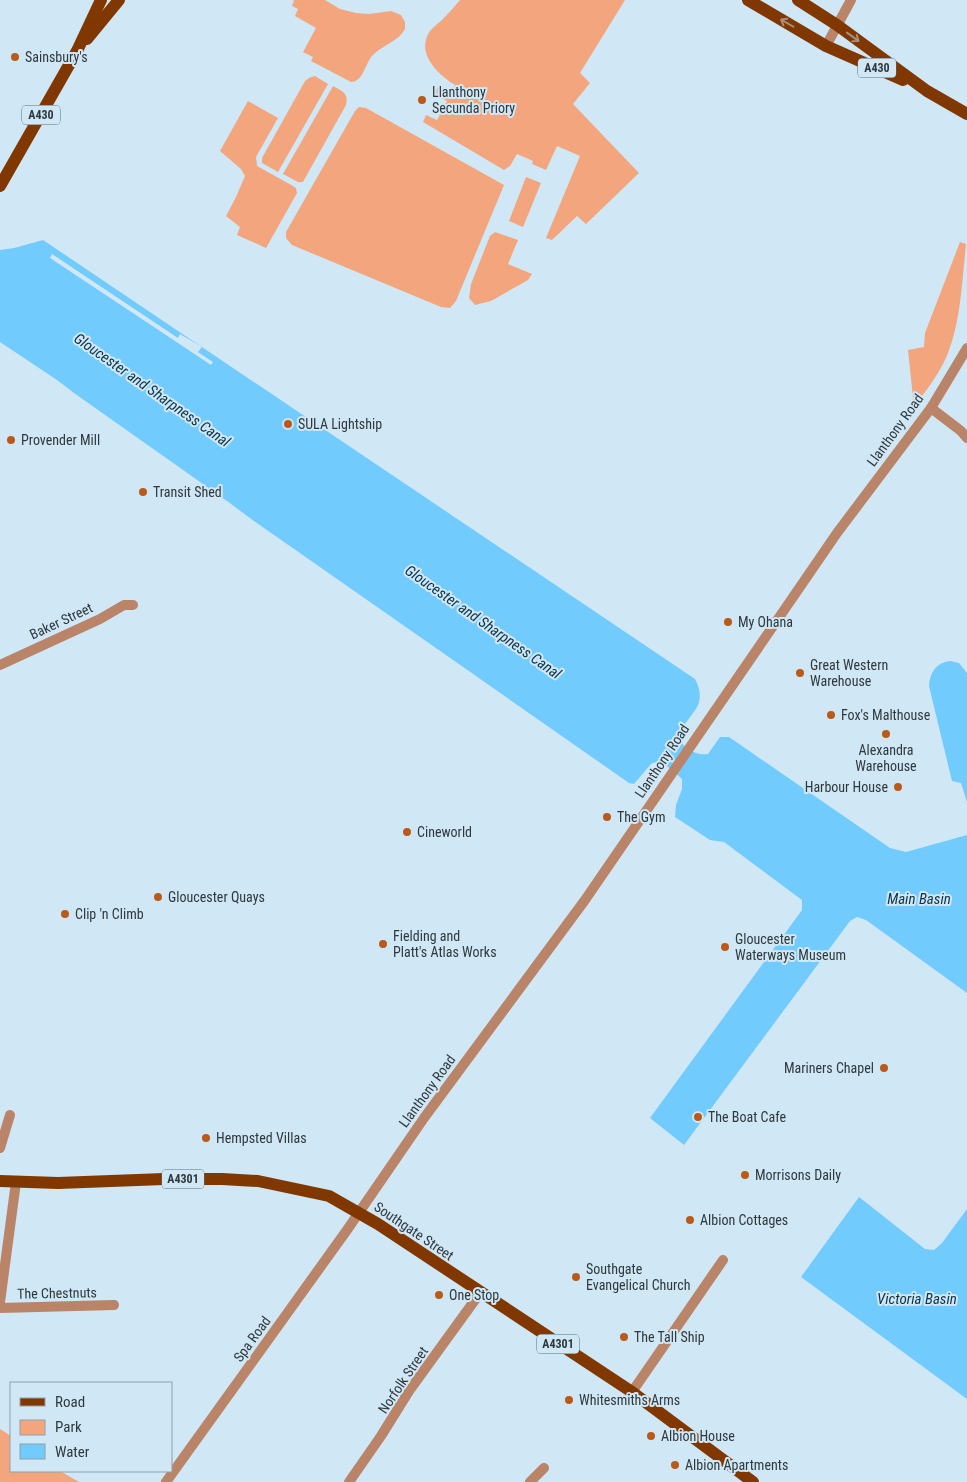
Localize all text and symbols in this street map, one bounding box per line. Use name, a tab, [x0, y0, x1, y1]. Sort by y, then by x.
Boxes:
one-way arrow	[780, 17, 794, 27]
one-way arrow	[846, 31, 859, 42]
place label: Sainsbury's	[25, 49, 88, 65]
marker: Sainsbury's	[9, 51, 21, 63]
road number: A430	[858, 58, 896, 78]
place label: Llanthony Secunda Priory	[432, 84, 515, 116]
marker: Llanthony Secunda Priory	[416, 94, 428, 106]
road number: A430	[22, 106, 60, 124]
water label: Gloucester and Sharpness Canal	[71, 329, 234, 451]
street label: Llanthony Road	[863, 391, 927, 469]
place label: SULA Lightship	[298, 416, 382, 432]
marker: SULA Lightship	[282, 418, 294, 430]
place label: Provender Mill	[21, 432, 100, 448]
marker: Provender Mill	[5, 434, 17, 446]
place label: Transit Shed	[153, 484, 222, 500]
marker: Transit Shed	[137, 486, 149, 498]
water label: Gloucester and Sharpness Canal	[402, 561, 565, 683]
street label: Baker Street	[27, 600, 95, 642]
place label: My Ohana	[738, 614, 793, 630]
marker: My Ohana	[722, 616, 734, 628]
place label: Great Western Warehouse	[810, 657, 888, 689]
marker: Great Western Warehouse	[794, 667, 806, 679]
place label: Fox's Malthouse	[841, 707, 931, 723]
marker: Fox's Malthouse	[825, 709, 837, 721]
street label: Llanthony Road	[632, 721, 692, 801]
marker: Alexandra Warehouse	[880, 728, 892, 740]
place label: Alexandra Warehouse	[855, 742, 917, 774]
place label: Harbour House	[805, 779, 888, 795]
marker: Harbour House	[892, 781, 904, 793]
place label: The Gym	[617, 809, 665, 825]
marker: The Gym	[601, 811, 613, 823]
place label: Cineworld	[417, 824, 472, 840]
marker: Cineworld	[401, 826, 413, 838]
place label: Gloucester Quays	[168, 889, 265, 905]
water label: Main Basin	[887, 890, 951, 908]
marker: Gloucester Quays	[152, 891, 164, 903]
place label: Clip 'n Climb	[75, 906, 144, 922]
marker: Clip 'n Climb	[59, 908, 71, 920]
place label: Fielding and Platt's Atlas Works	[393, 928, 497, 960]
place label: Gloucester Waterways Museum	[735, 931, 846, 963]
marker: Fielding and Platt's Atlas Works	[377, 938, 389, 950]
marker: Gloucester Waterways Museum	[719, 941, 731, 953]
street label: Llanthony Road	[395, 1052, 459, 1130]
place label: Mariners Chapel	[784, 1060, 874, 1076]
marker: Mariners Chapel	[878, 1062, 890, 1074]
place label: The Boat Cafe	[708, 1109, 786, 1125]
marker: The Boat Cafe	[692, 1111, 704, 1123]
place label: Hempsted Villas	[216, 1130, 307, 1146]
marker: Hempsted Villas	[200, 1132, 212, 1144]
place label: Morrisons Daily	[755, 1167, 841, 1183]
marker: Morrisons Daily	[739, 1169, 751, 1181]
road number: A4301	[162, 1170, 204, 1188]
street label: Southgate Street	[371, 1199, 457, 1263]
place label: Albion Cottages	[700, 1212, 788, 1228]
marker: Albion Cottages	[684, 1214, 696, 1226]
place label: Southgate Evangelical Church	[586, 1261, 690, 1293]
marker: Southgate Evangelical Church	[570, 1271, 582, 1283]
street label: The Chestnuts	[17, 1284, 97, 1302]
place label: One Stop	[449, 1287, 499, 1303]
marker: One Stop	[433, 1289, 445, 1301]
water label: Victoria Basin	[877, 1290, 957, 1308]
street label: Spa Road	[230, 1313, 274, 1365]
place label: The Tall Ship	[634, 1329, 705, 1345]
marker: The Tall Ship	[618, 1331, 630, 1343]
road number: A4301	[537, 1335, 579, 1354]
street label: Norfolk Street	[375, 1344, 431, 1416]
legend	[10, 1382, 172, 1472]
place label: Whitesmiths Arms	[579, 1392, 680, 1408]
text: Road	[55, 1393, 85, 1411]
marker: Whitesmiths Arms	[563, 1394, 575, 1406]
text: Park	[55, 1418, 82, 1436]
place label: Albion House	[661, 1428, 735, 1444]
marker: Albion House	[645, 1430, 657, 1442]
text: Water	[55, 1443, 90, 1461]
place label: Albion Apartments	[685, 1457, 788, 1473]
marker: Albion Apartments	[669, 1459, 681, 1471]

